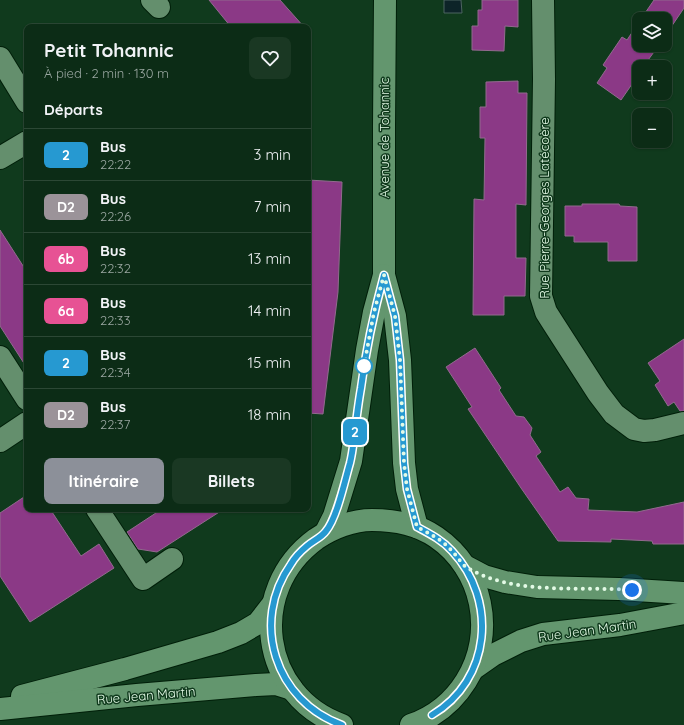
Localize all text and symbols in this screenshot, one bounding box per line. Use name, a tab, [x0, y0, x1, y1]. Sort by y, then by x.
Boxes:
map controls	[632, 12, 672, 148]
button: layers	[632, 12, 672, 52]
button: heart	[249, 37, 291, 79]
text: Petit Tohannic	[44, 38, 173, 62]
button: +	[632, 60, 672, 100]
text: À pied · 2 min · 130 m	[44, 65, 169, 81]
street label: Avenue de Tohannic	[376, 77, 392, 198]
text: Départs	[44, 100, 103, 119]
button: −	[632, 108, 672, 148]
street label: Rue Pierre-Georges Latécoère	[536, 117, 552, 299]
text: Bus	[100, 137, 126, 156]
text: 3 min	[253, 145, 291, 164]
text: 2	[62, 146, 70, 164]
text: 22:22	[100, 156, 131, 172]
text: Bus	[100, 189, 126, 208]
text: 7 min	[254, 197, 291, 216]
text: D2	[57, 198, 75, 216]
text: 22:26	[100, 208, 131, 224]
text: Bus	[100, 241, 126, 260]
text: 13 min	[248, 249, 291, 268]
text: 6b	[58, 250, 74, 268]
text: 22:32	[100, 260, 131, 276]
text: Bus	[100, 293, 126, 312]
text: 14 min	[248, 301, 291, 320]
text: 6a	[58, 302, 74, 320]
text: 22:33	[100, 312, 130, 328]
text: Bus	[100, 345, 126, 364]
text: 15 min	[248, 353, 291, 372]
text: 2	[62, 354, 70, 372]
unlabelled marker	[355, 357, 373, 375]
text: 22:34	[100, 364, 131, 380]
text: Bus	[100, 397, 126, 416]
text: 18 min	[248, 405, 291, 424]
text: D2	[57, 406, 75, 424]
text: 22:37	[100, 416, 130, 432]
line badge: 2	[342, 419, 368, 445]
text: 2	[351, 423, 359, 441]
button: Itinéraire	[44, 458, 164, 504]
button: Billets	[172, 458, 291, 504]
your location	[622, 580, 642, 600]
street label: Rue Jean Martin	[537, 615, 637, 645]
street label: Rue Jean Martin	[96, 683, 196, 707]

